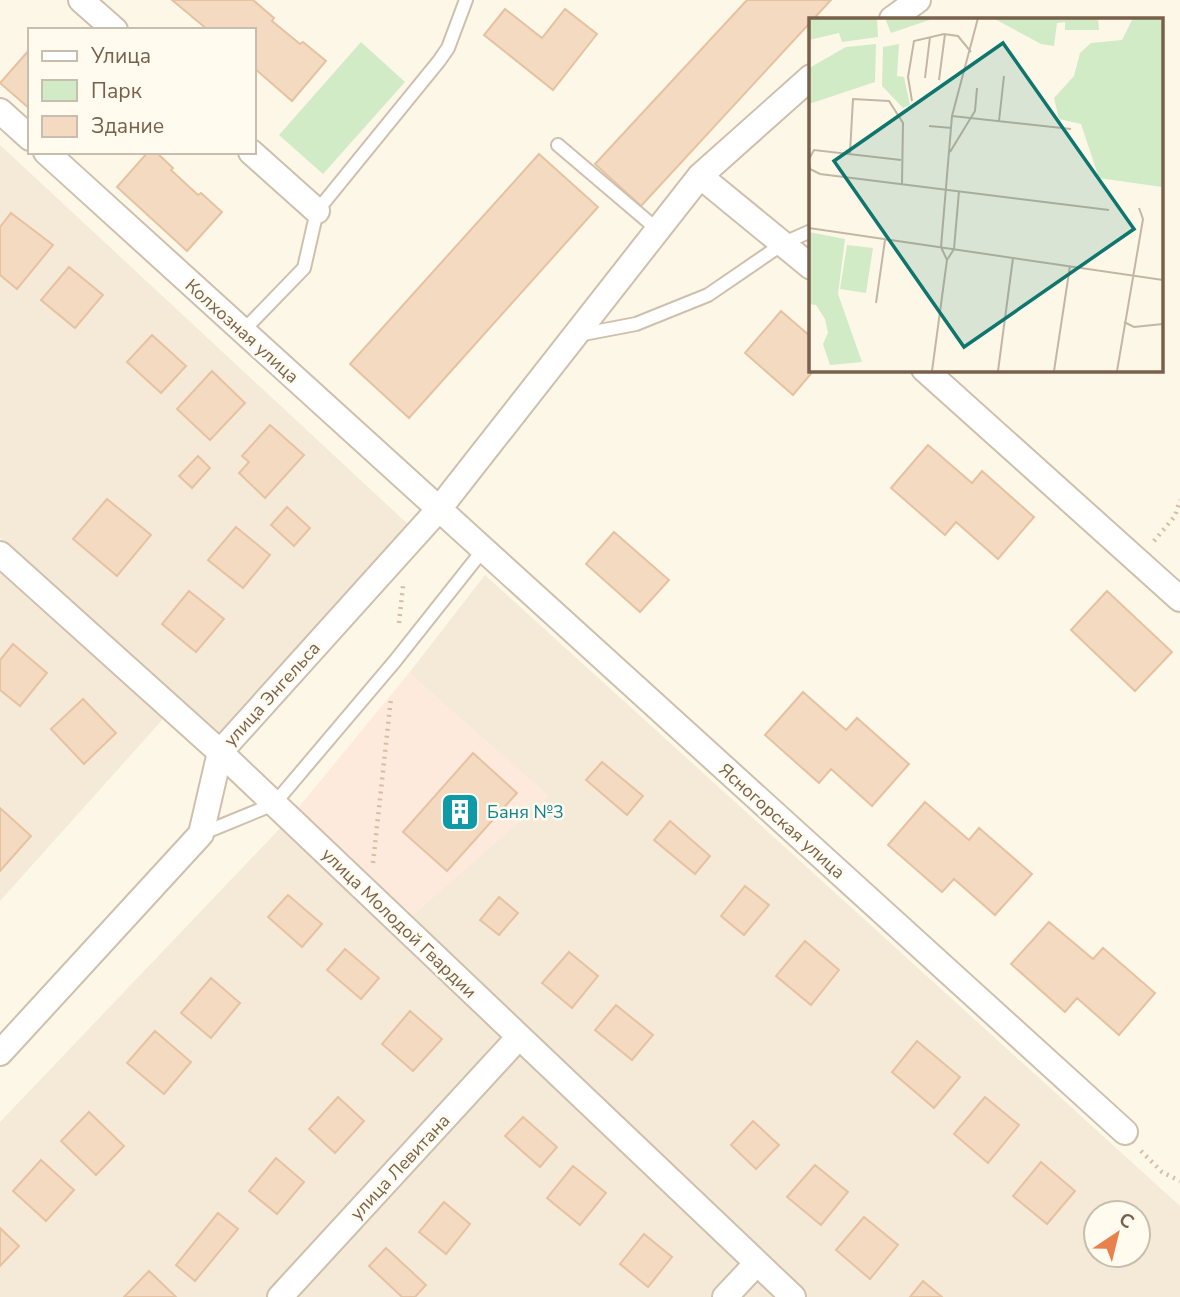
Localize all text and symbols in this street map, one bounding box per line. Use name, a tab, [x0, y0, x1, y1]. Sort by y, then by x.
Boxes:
inset map	[809, 18, 1162, 371]
legend	[28, 28, 256, 154]
text: Улица	[90, 42, 151, 70]
text: Парк	[91, 77, 143, 105]
text: Здание	[91, 112, 164, 140]
street label: Колхозная улица	[180, 274, 304, 388]
street label: улица Энгельса	[218, 636, 326, 752]
street label: Ясногорская улица	[714, 758, 850, 884]
building icon: Баня №3	[439, 791, 481, 833]
place label: Баня №3	[487, 800, 564, 824]
street label: улица Молодой Гвардии	[316, 842, 482, 1004]
street label: улица Левитана	[345, 1109, 455, 1225]
north arrow	[1082, 1199, 1152, 1269]
text: С	[1113, 1207, 1139, 1235]

